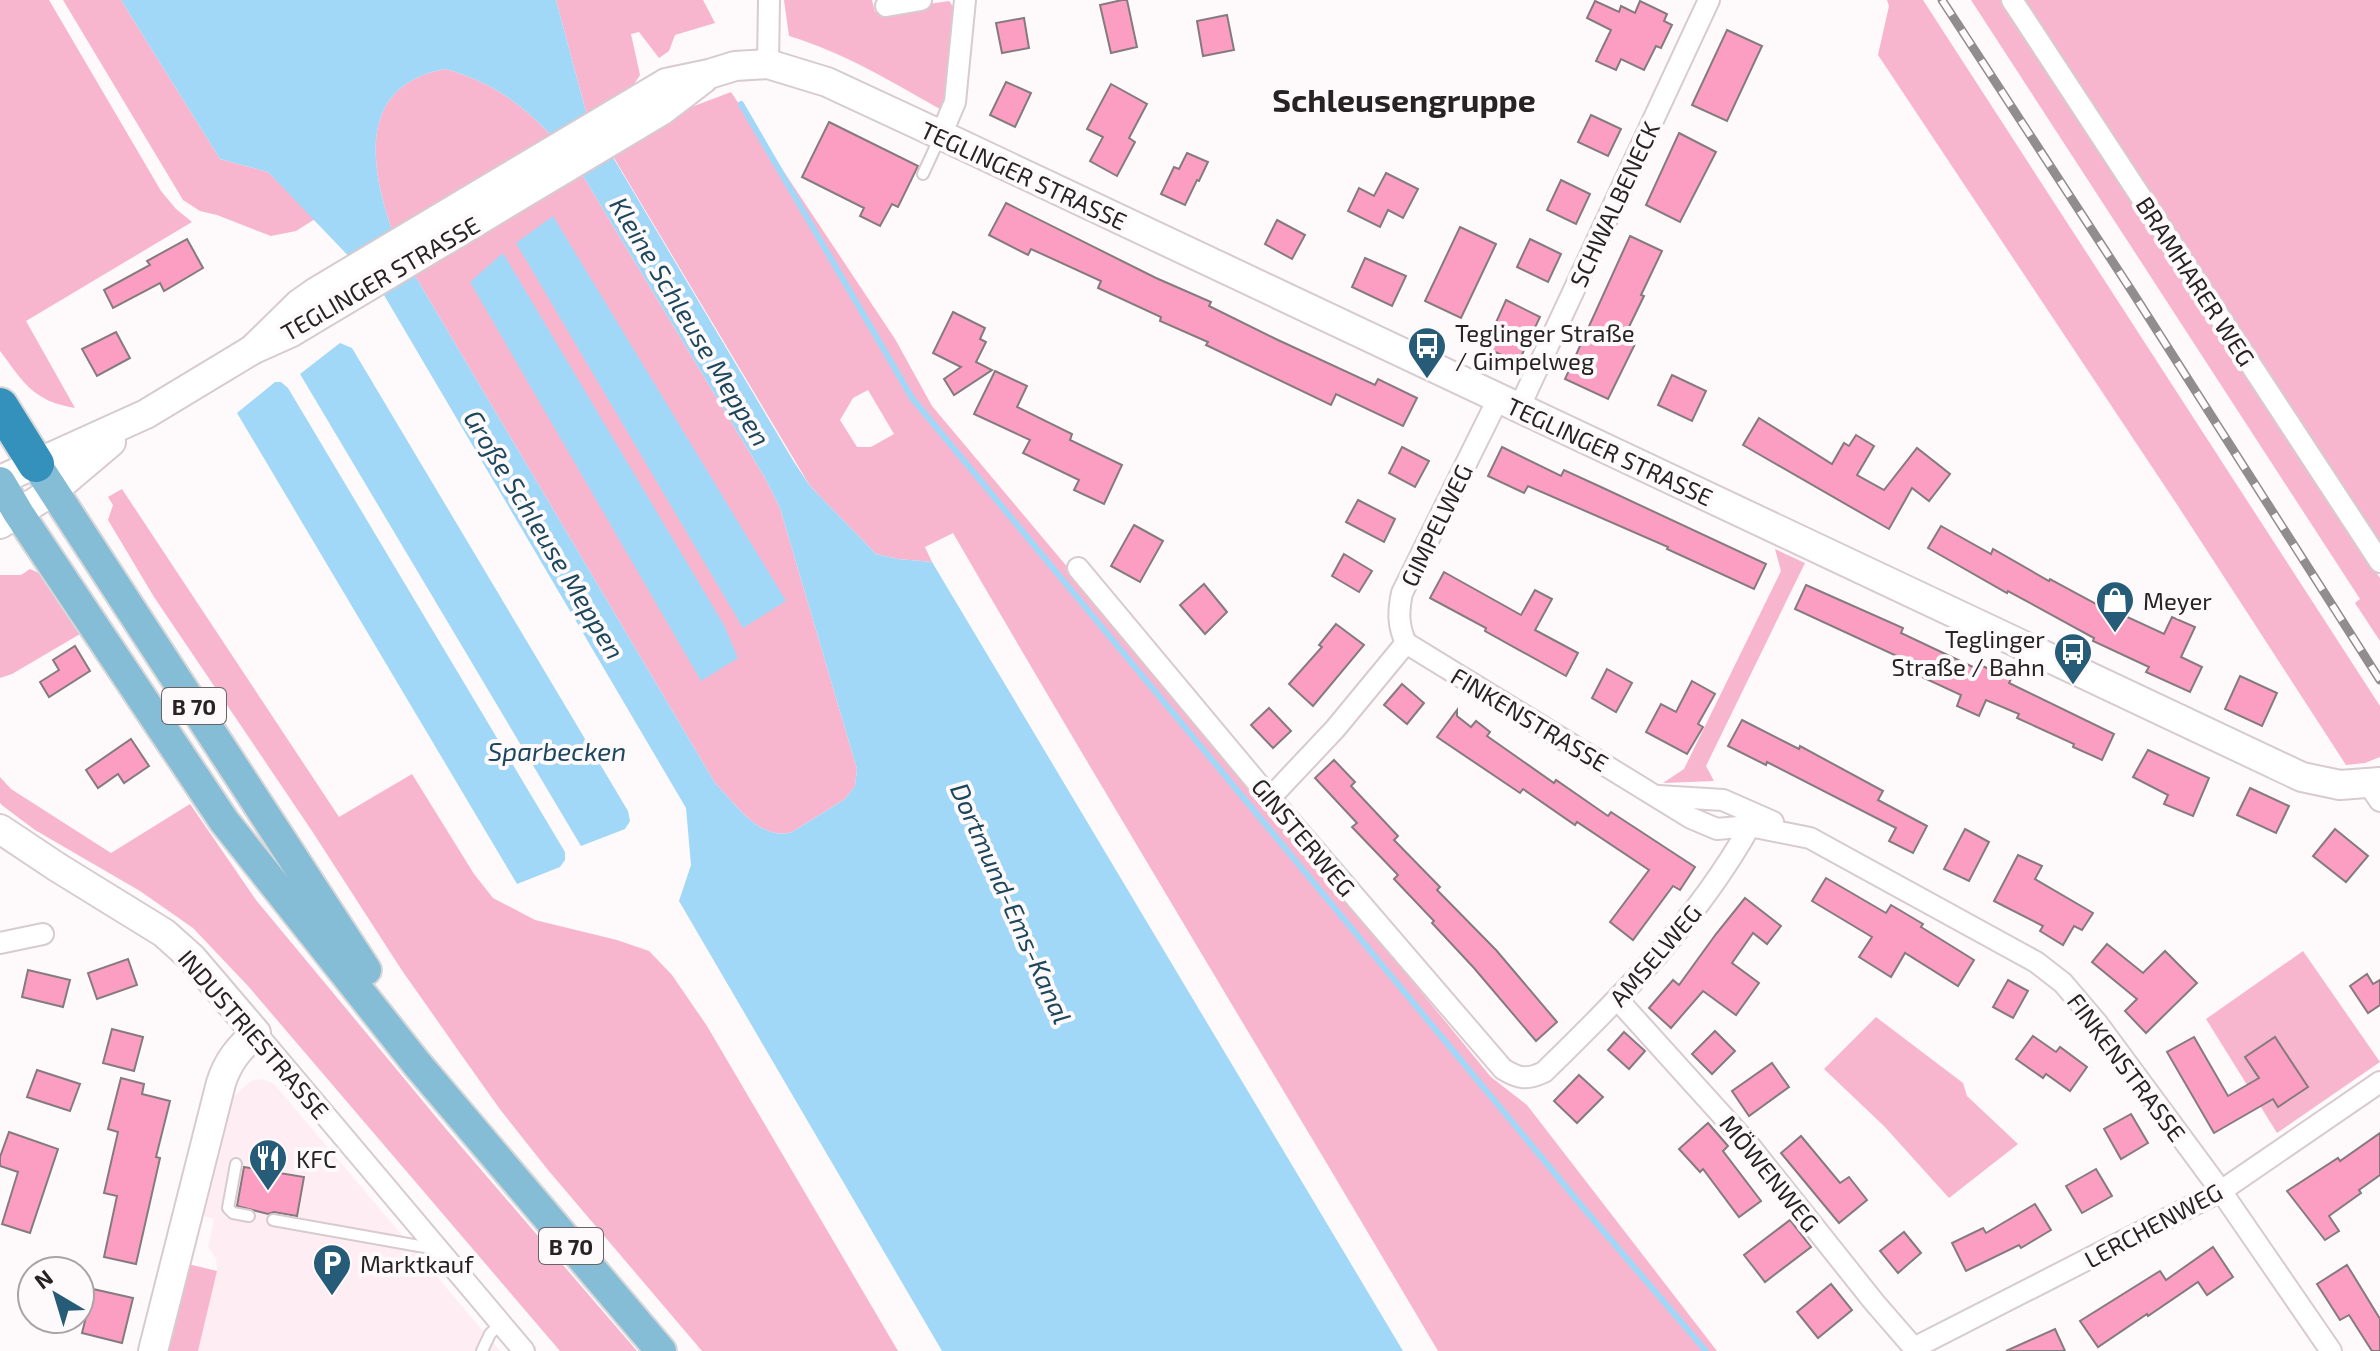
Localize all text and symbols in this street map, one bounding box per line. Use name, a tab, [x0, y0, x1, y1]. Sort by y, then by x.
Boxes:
district label: Schleusengruppe	[1272, 80, 1536, 118]
street label: TEGLINGER STRASSE	[916, 115, 1132, 235]
street label: SCHWALBENECK	[1563, 117, 1665, 291]
water label: Kleine Schleuse Meppen	[604, 191, 778, 451]
street label: BRAMHARER WEG	[2130, 191, 2262, 371]
street label: TEGLINGER STRASSE	[276, 209, 484, 347]
place label: Teglinger Straße / Gimpelweg	[1455, 318, 1635, 375]
bus stop icon: Teglinger Straße / Gimpelweg	[1406, 325, 1448, 380]
street label: TEGLINGER STRASSE	[1502, 391, 1718, 511]
water label: Große Schleuse Meppen	[458, 404, 632, 664]
street label: GIMPELWEG	[1394, 459, 1478, 591]
shop icon: Meyer	[2094, 579, 2136, 634]
place label: Meyer	[2143, 586, 2212, 615]
place label: Teglinger Straße / Bahn	[1892, 624, 2045, 681]
bus stop icon: Teglinger Straße / Bahn	[2052, 631, 2094, 686]
street label: FINKENSTRASSE	[1446, 661, 1614, 777]
road number: B 70	[162, 688, 226, 724]
water label: Sparbecken	[488, 735, 626, 766]
street label: GINSTERWEG	[1246, 772, 1362, 902]
water label: Dortmund-Ems-Kanal	[945, 778, 1079, 1028]
street label: AMSELWEG	[1603, 898, 1707, 1012]
street label: INDUSTRIESTRASSE	[173, 943, 335, 1125]
street label: FINKENSTRASSE	[2062, 987, 2192, 1147]
street label: MÖWENWEG	[1714, 1109, 1826, 1237]
restaurant icon: KFC	[247, 1137, 289, 1192]
place label: KFC	[296, 1144, 337, 1173]
street label: LERCHENWEG	[2079, 1177, 2227, 1273]
road number: B 70	[539, 1228, 603, 1264]
parking icon: Marktkauf	[311, 1242, 353, 1297]
place label: Marktkauf	[360, 1249, 474, 1278]
north arrow	[16, 1255, 96, 1335]
text: N	[29, 1263, 57, 1294]

